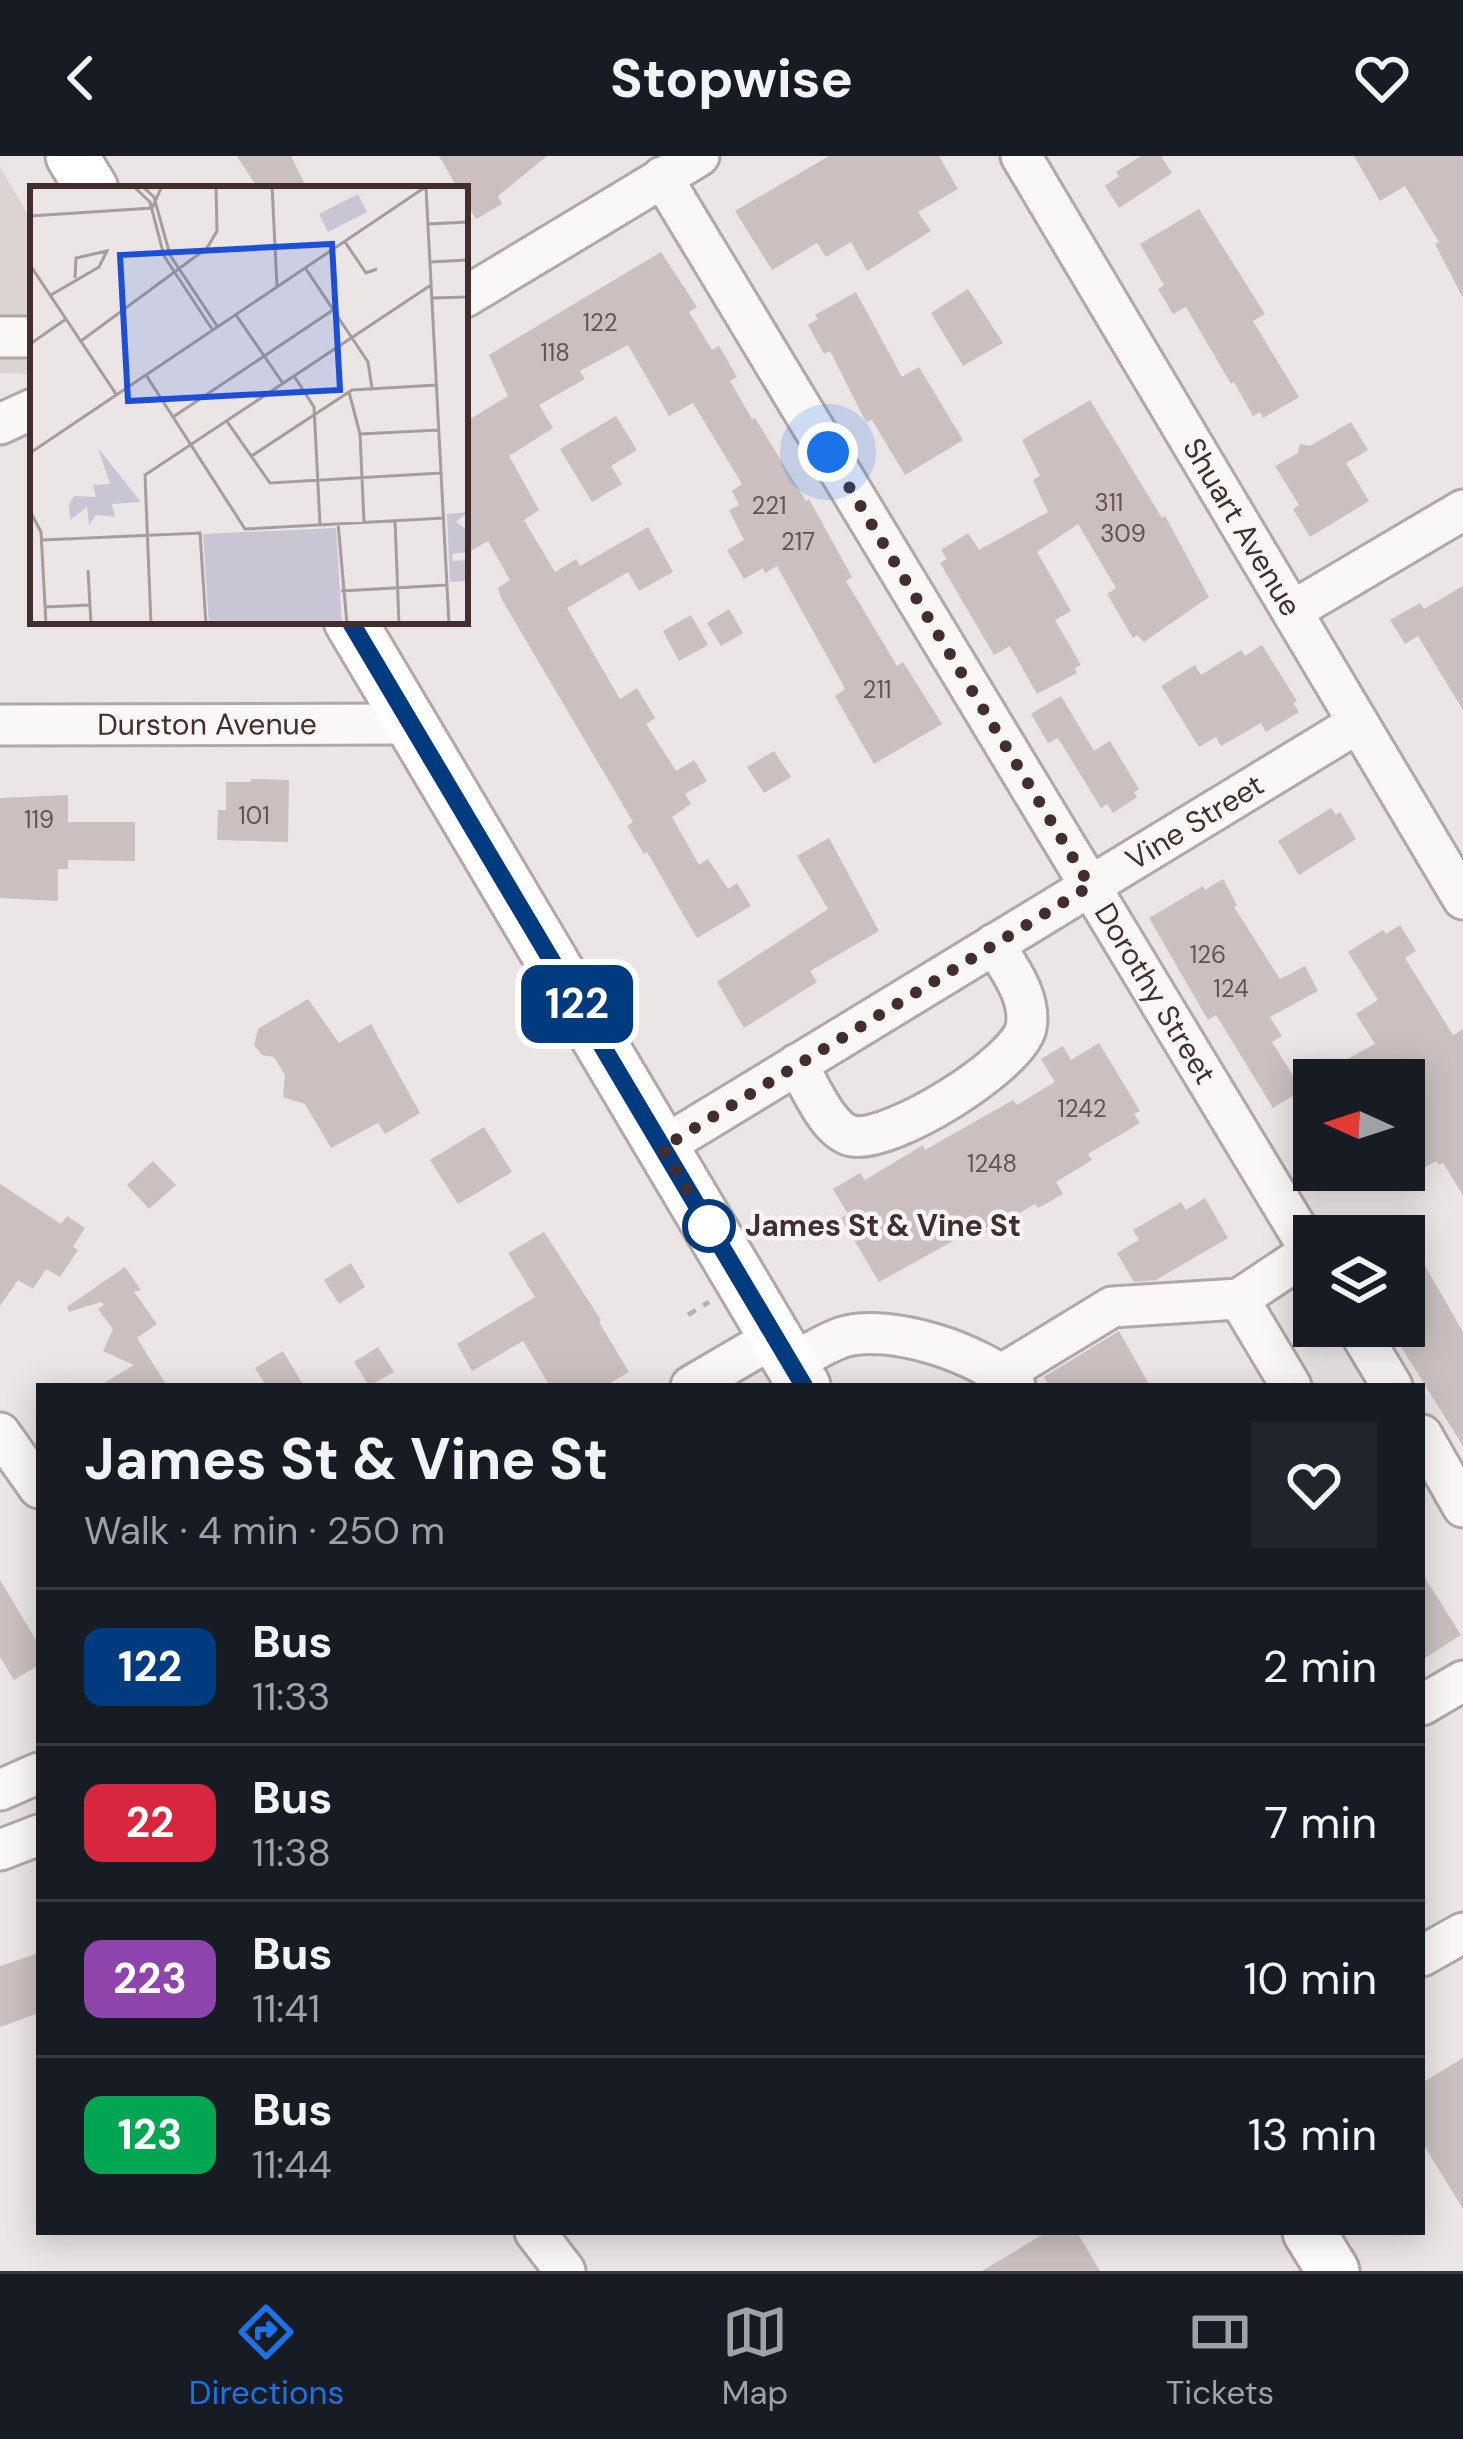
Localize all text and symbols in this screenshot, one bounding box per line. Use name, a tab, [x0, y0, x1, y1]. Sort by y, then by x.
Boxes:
text: Stopwise	[610, 43, 853, 114]
icon: back	[48, 45, 114, 111]
icon: heart	[1349, 45, 1415, 111]
inset map	[30, 186, 468, 624]
house number: 122	[582, 307, 618, 338]
house number: 118	[540, 337, 570, 368]
your location	[798, 422, 858, 482]
street label: Shuart Avenue	[1174, 431, 1310, 623]
house number: 311	[1095, 487, 1123, 518]
house number: 221	[751, 490, 787, 521]
house number: 309	[1100, 518, 1146, 549]
house number: 217	[781, 526, 815, 557]
house number: 211	[863, 674, 891, 705]
street label: Durston Avenue	[97, 704, 317, 744]
street label: Vine Street	[1118, 765, 1271, 879]
house number: 101	[238, 800, 270, 831]
house number: 119	[24, 804, 54, 835]
street label: Dorothy Street	[1086, 896, 1225, 1091]
house number: 126	[1190, 939, 1226, 970]
line badge: 122	[508, 965, 646, 1043]
house number: 124	[1213, 973, 1249, 1004]
text: 122	[545, 976, 609, 1031]
north arrow	[1293, 1059, 1425, 1191]
map controls	[1293, 1059, 1425, 1347]
house number: 1242	[1057, 1093, 1107, 1124]
house number: 1248	[967, 1148, 1017, 1179]
marker: James St & Vine St	[684, 1201, 734, 1251]
place label: James St & Vine St	[745, 1206, 1021, 1245]
button: layers	[1293, 1215, 1425, 1347]
text: James St & Vine St	[84, 1422, 608, 1497]
button: heart	[1251, 1422, 1377, 1548]
text: Walk · 4 min · 250 m	[84, 1505, 445, 1556]
text: Bus	[252, 1612, 332, 1671]
text: 2 min	[1262, 1637, 1377, 1696]
text: 122	[118, 1639, 182, 1694]
text: 11:33	[252, 1671, 330, 1722]
text: Bus	[252, 1768, 332, 1827]
text: 7 min	[1264, 1793, 1377, 1852]
text: 22	[126, 1795, 174, 1850]
text: 11:38	[252, 1827, 331, 1878]
text: Bus	[252, 1924, 332, 1983]
text: 10 min	[1243, 1949, 1377, 2008]
text: 223	[113, 1951, 187, 2006]
text: 11:41	[252, 1983, 320, 2034]
text: Bus	[252, 2080, 332, 2139]
text: 13 min	[1248, 2105, 1377, 2164]
text: 123	[118, 2107, 182, 2162]
text: 11:44	[252, 2139, 332, 2190]
tab: Directions	[189, 2299, 344, 2414]
tab: Map	[722, 2299, 788, 2414]
tab: Tickets	[1166, 2299, 1274, 2414]

